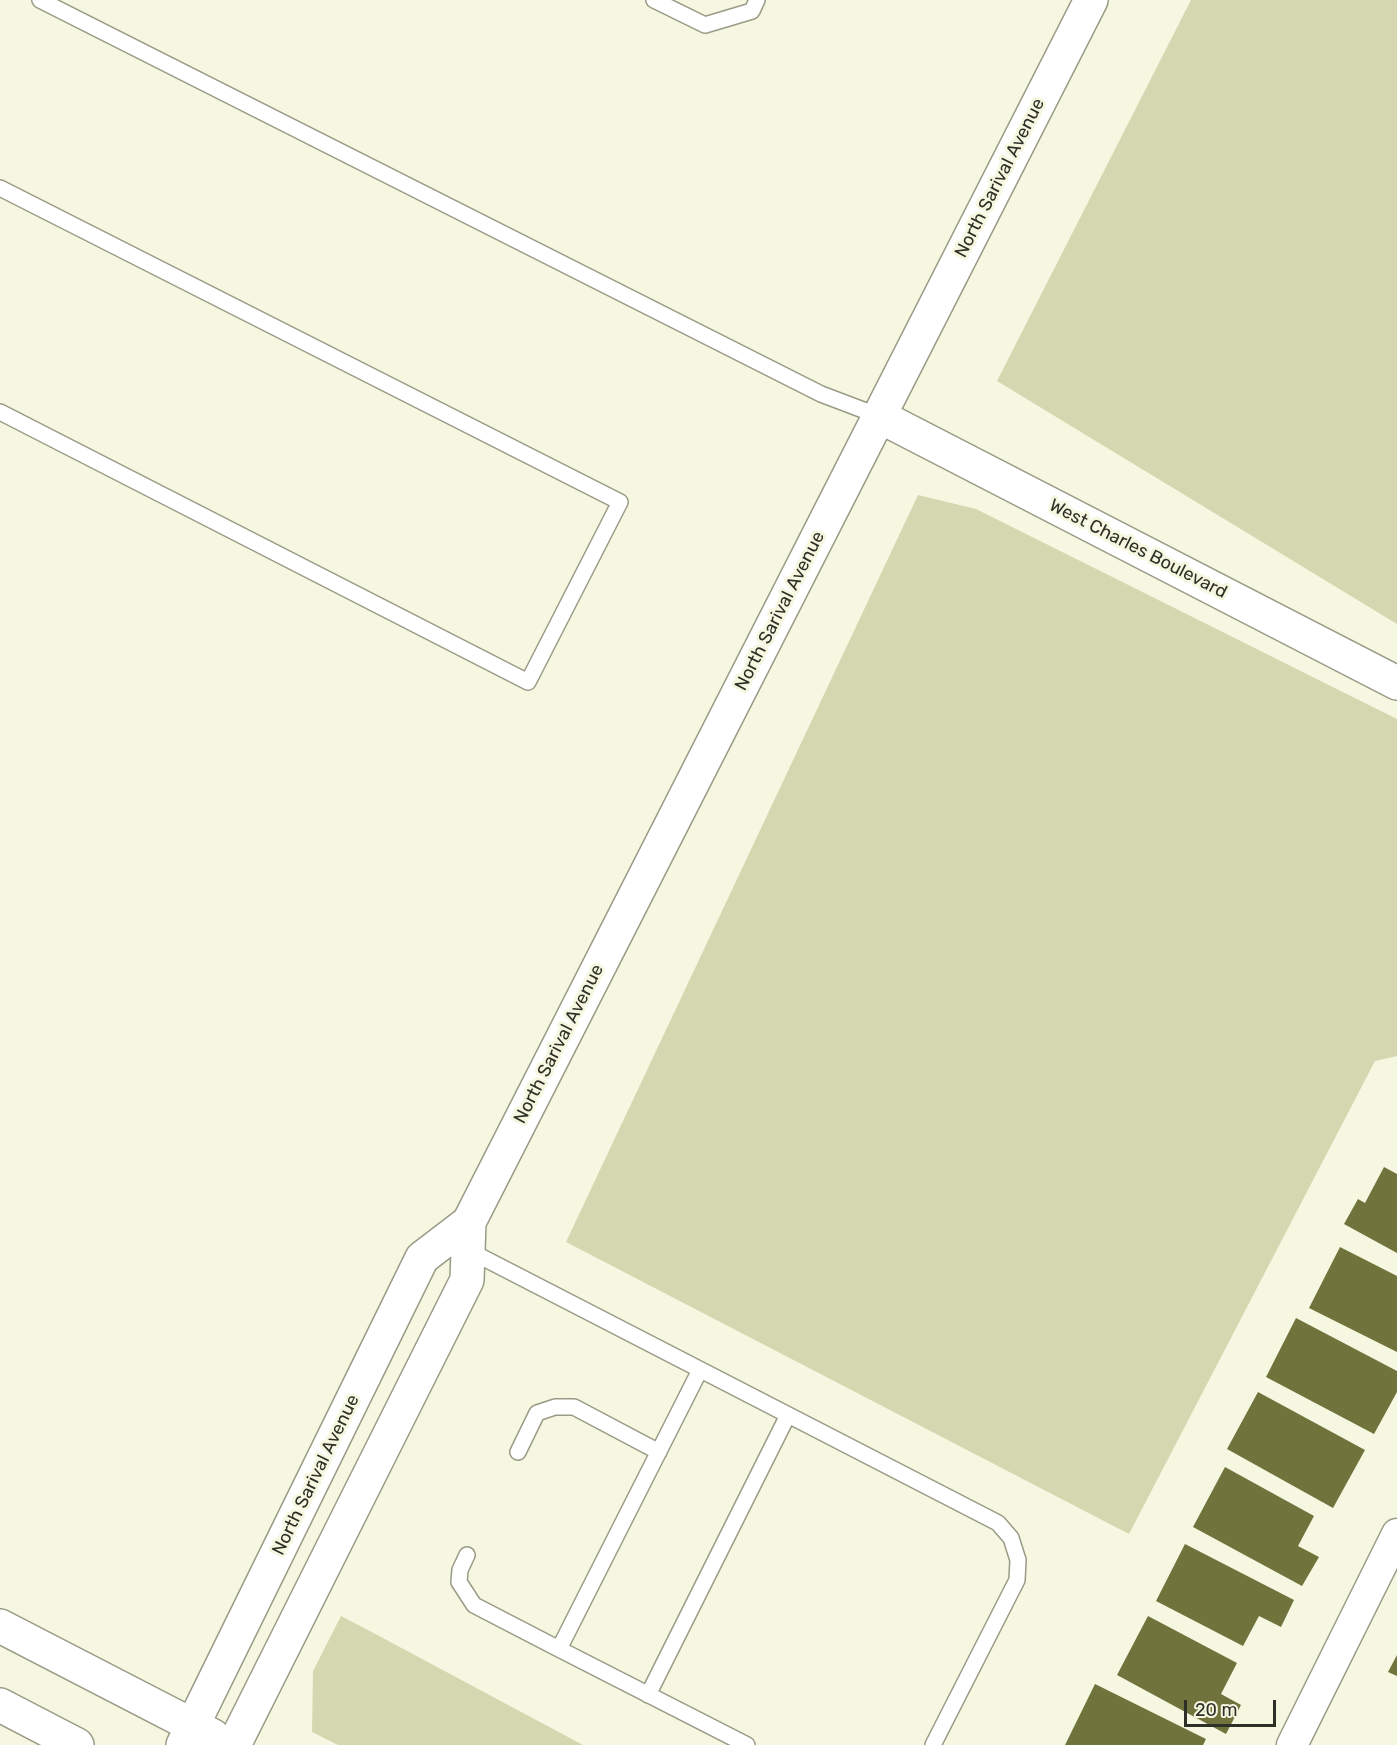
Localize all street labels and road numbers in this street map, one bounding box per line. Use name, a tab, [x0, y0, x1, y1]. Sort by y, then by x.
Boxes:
street label: North Sarival Avenue	[950, 95, 1050, 261]
street label: West Charles Boulevard	[1045, 495, 1231, 603]
street label: North Sarival Avenue	[730, 528, 830, 694]
street label: North Sarival Avenue	[509, 961, 609, 1127]
street label: North Sarival Avenue	[268, 1391, 364, 1559]

